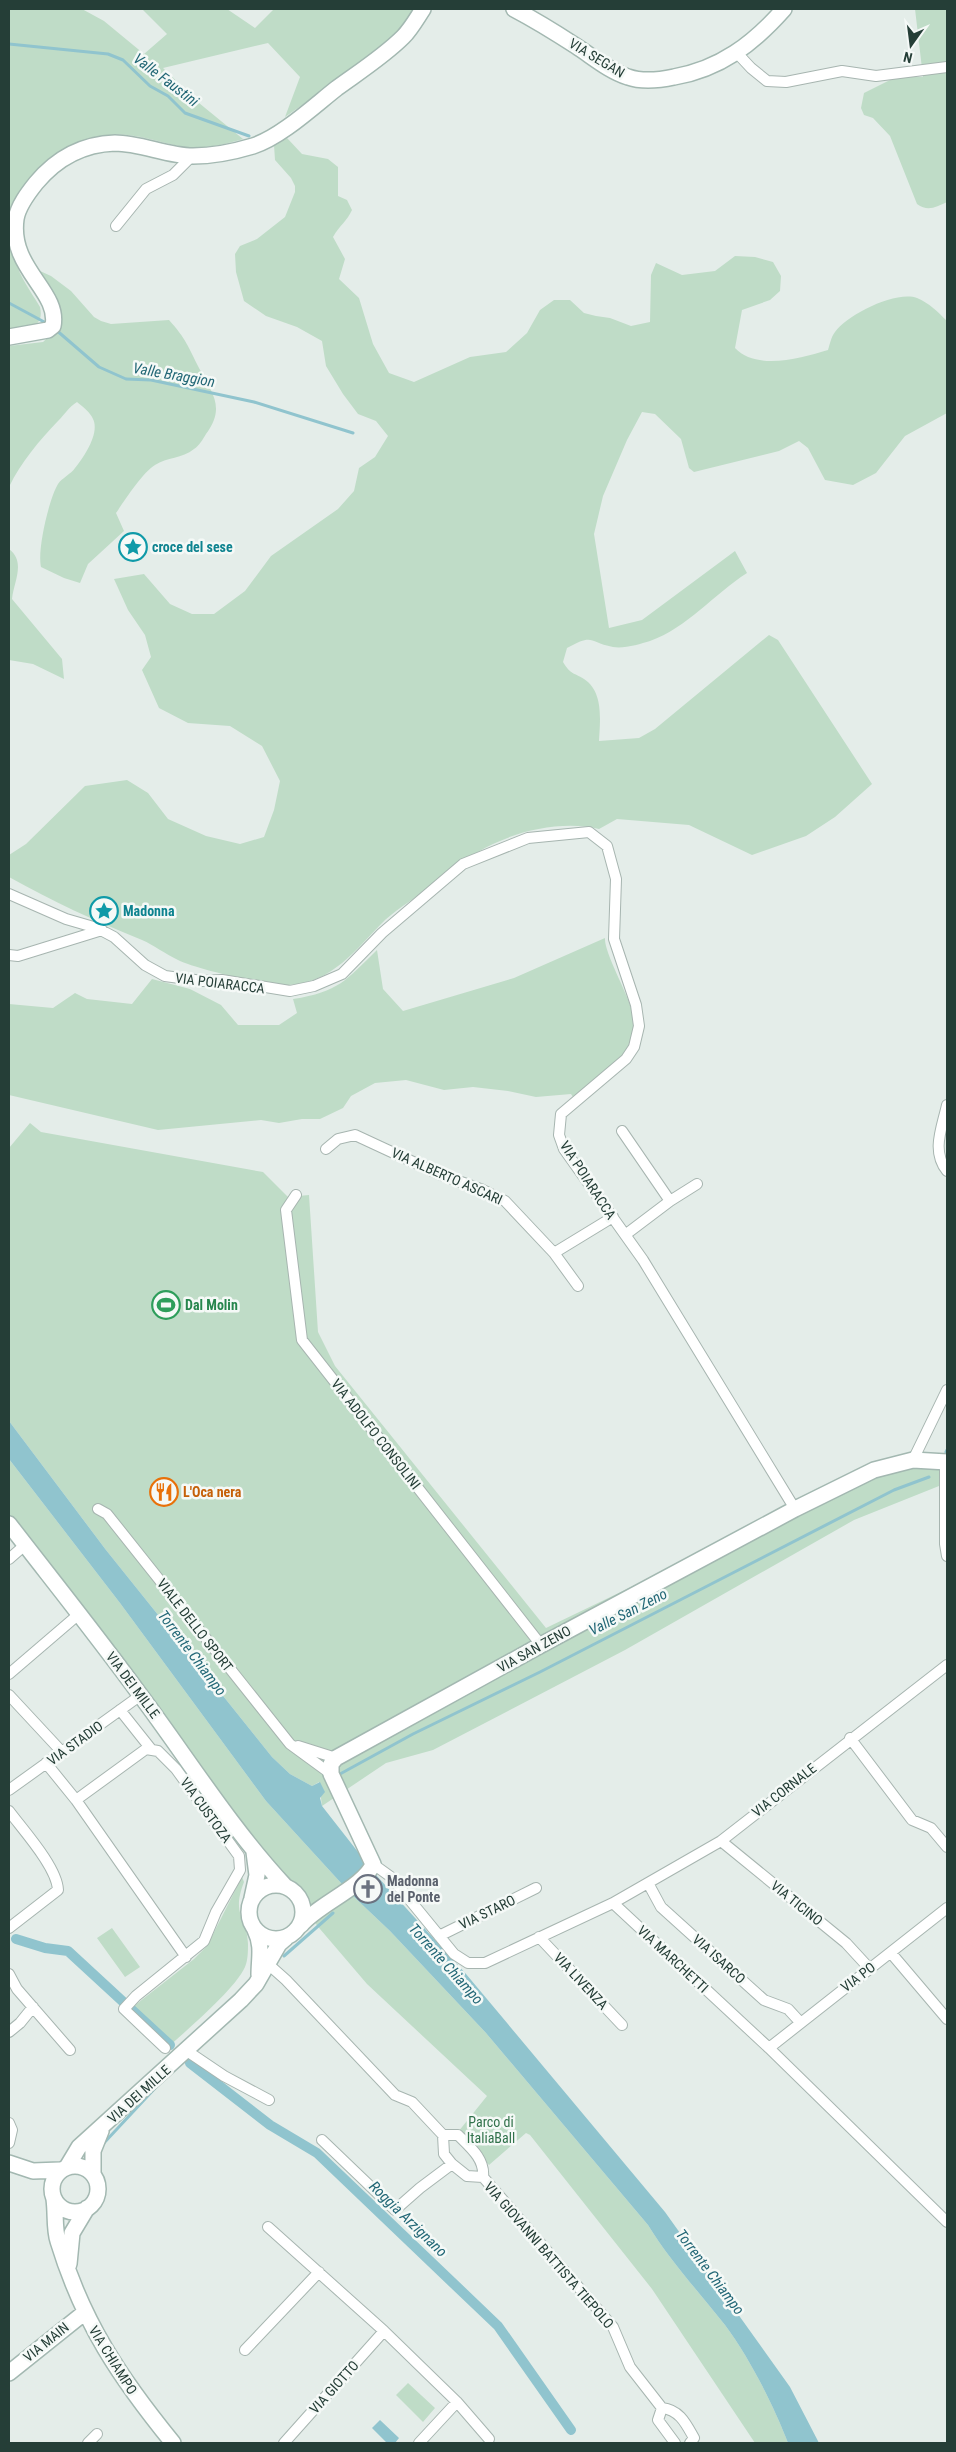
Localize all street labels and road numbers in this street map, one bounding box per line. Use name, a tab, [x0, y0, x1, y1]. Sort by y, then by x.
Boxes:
street label: VIA SEGAN	[566, 35, 628, 81]
street label: VIA POIARACCA	[174, 970, 266, 996]
street label: VIA POIARACCA	[557, 1138, 619, 1222]
street label: VIA ALBERTO ASCARI	[389, 1144, 505, 1208]
street label: VIA ADOLFO CONSOLINI	[328, 1376, 424, 1492]
street label: VIALE DELLO SPORT	[154, 1575, 236, 1675]
street label: VIA SAN ZENO	[495, 1622, 573, 1676]
street label: VIA DEI MILLE	[103, 1649, 163, 1721]
street label: VIA STADIO	[44, 1717, 106, 1769]
street label: VIA CORNALE	[749, 1760, 819, 1820]
street label: VIA CUSTOZA	[177, 1774, 235, 1846]
street label: VIA TICINO	[768, 1877, 826, 1929]
street label: VIA STARO	[456, 1892, 518, 1932]
street label: VIA MARCHETTI	[634, 1922, 712, 1996]
street label: VIA ISARCO	[689, 1931, 749, 1987]
street label: VIA LIVENZA	[551, 1949, 611, 2013]
street label: VIA PO	[838, 1959, 878, 1995]
street label: VIA DEI MILLE	[104, 2062, 174, 2126]
street label: VIA GIOVANNI BATTISTA TIEPOLO	[481, 2178, 617, 2332]
street label: VIA MAIN	[20, 2319, 72, 2365]
street label: VIA CHIAMPO	[86, 2323, 140, 2397]
street label: VIA GIOTTO	[306, 2357, 362, 2417]

